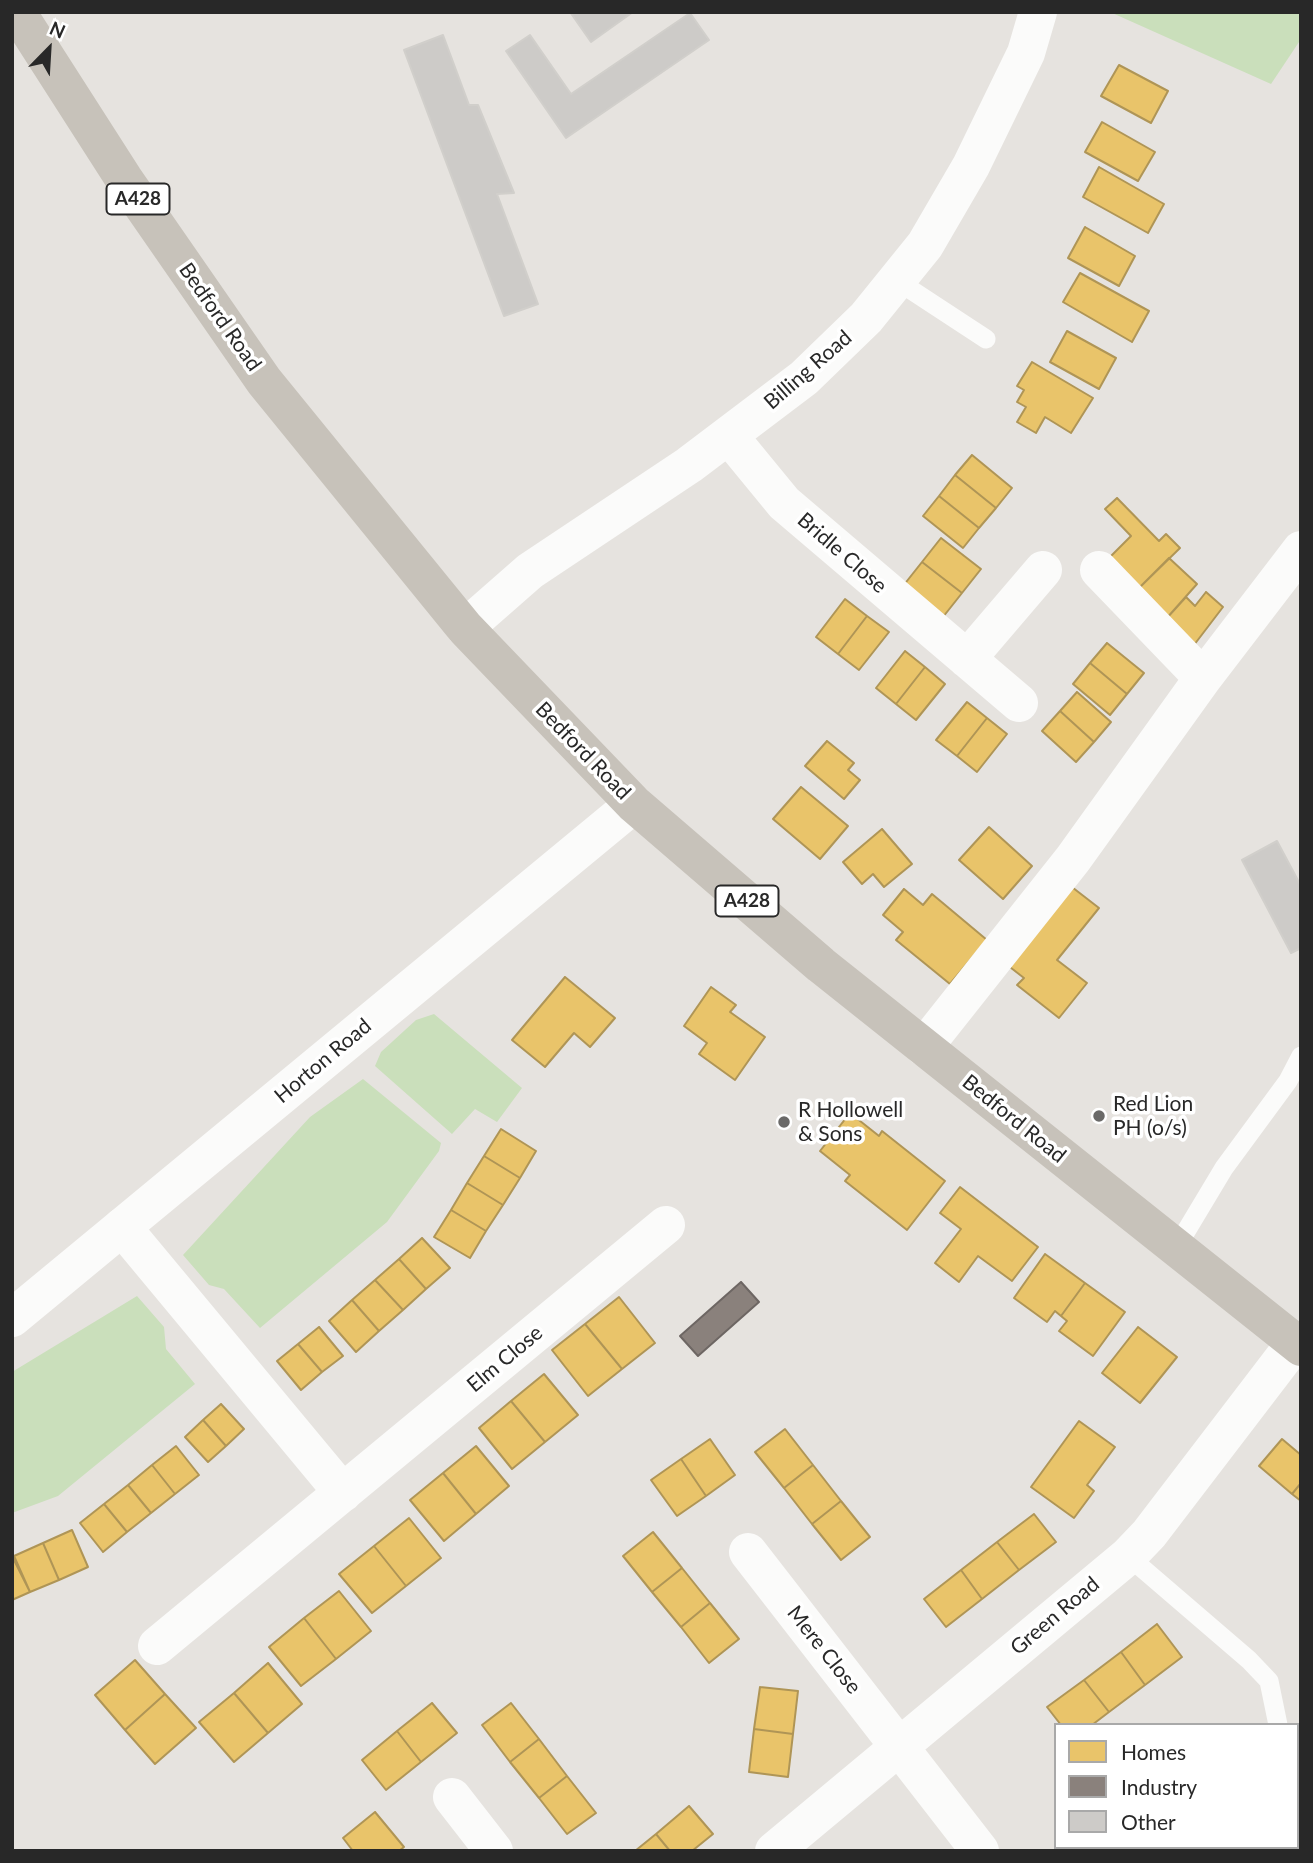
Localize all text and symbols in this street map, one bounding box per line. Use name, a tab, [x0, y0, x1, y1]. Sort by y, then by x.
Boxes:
north arrow	[14, 14, 84, 84]
text: N	[46, 16, 69, 43]
road number: A428	[106, 183, 170, 214]
street label: Bedford Road	[174, 258, 266, 376]
street label: Billing Road	[759, 325, 857, 415]
street label: Bridle Close	[792, 507, 892, 599]
street label: Bedford Road	[530, 697, 636, 805]
road number: A428	[716, 886, 778, 917]
street label: Horton Road	[270, 1013, 376, 1109]
street label: Bedford Road	[957, 1070, 1071, 1168]
place label: Red Lion PH (o/s)	[1113, 1091, 1193, 1141]
place label: R Hollowell & Sons	[798, 1097, 903, 1147]
marker: Red Lion PH (o/s)	[1091, 1108, 1107, 1124]
marker: R Hollowell & Sons	[776, 1114, 792, 1130]
street label: Elm Close	[462, 1320, 548, 1398]
street label: Green Road	[1005, 1572, 1105, 1660]
street label: Mere Close	[782, 1601, 866, 1699]
legend	[1054, 1723, 1299, 1849]
text: Homes	[1121, 1739, 1186, 1764]
text: Industry	[1121, 1774, 1197, 1799]
text: Other	[1121, 1809, 1176, 1834]

